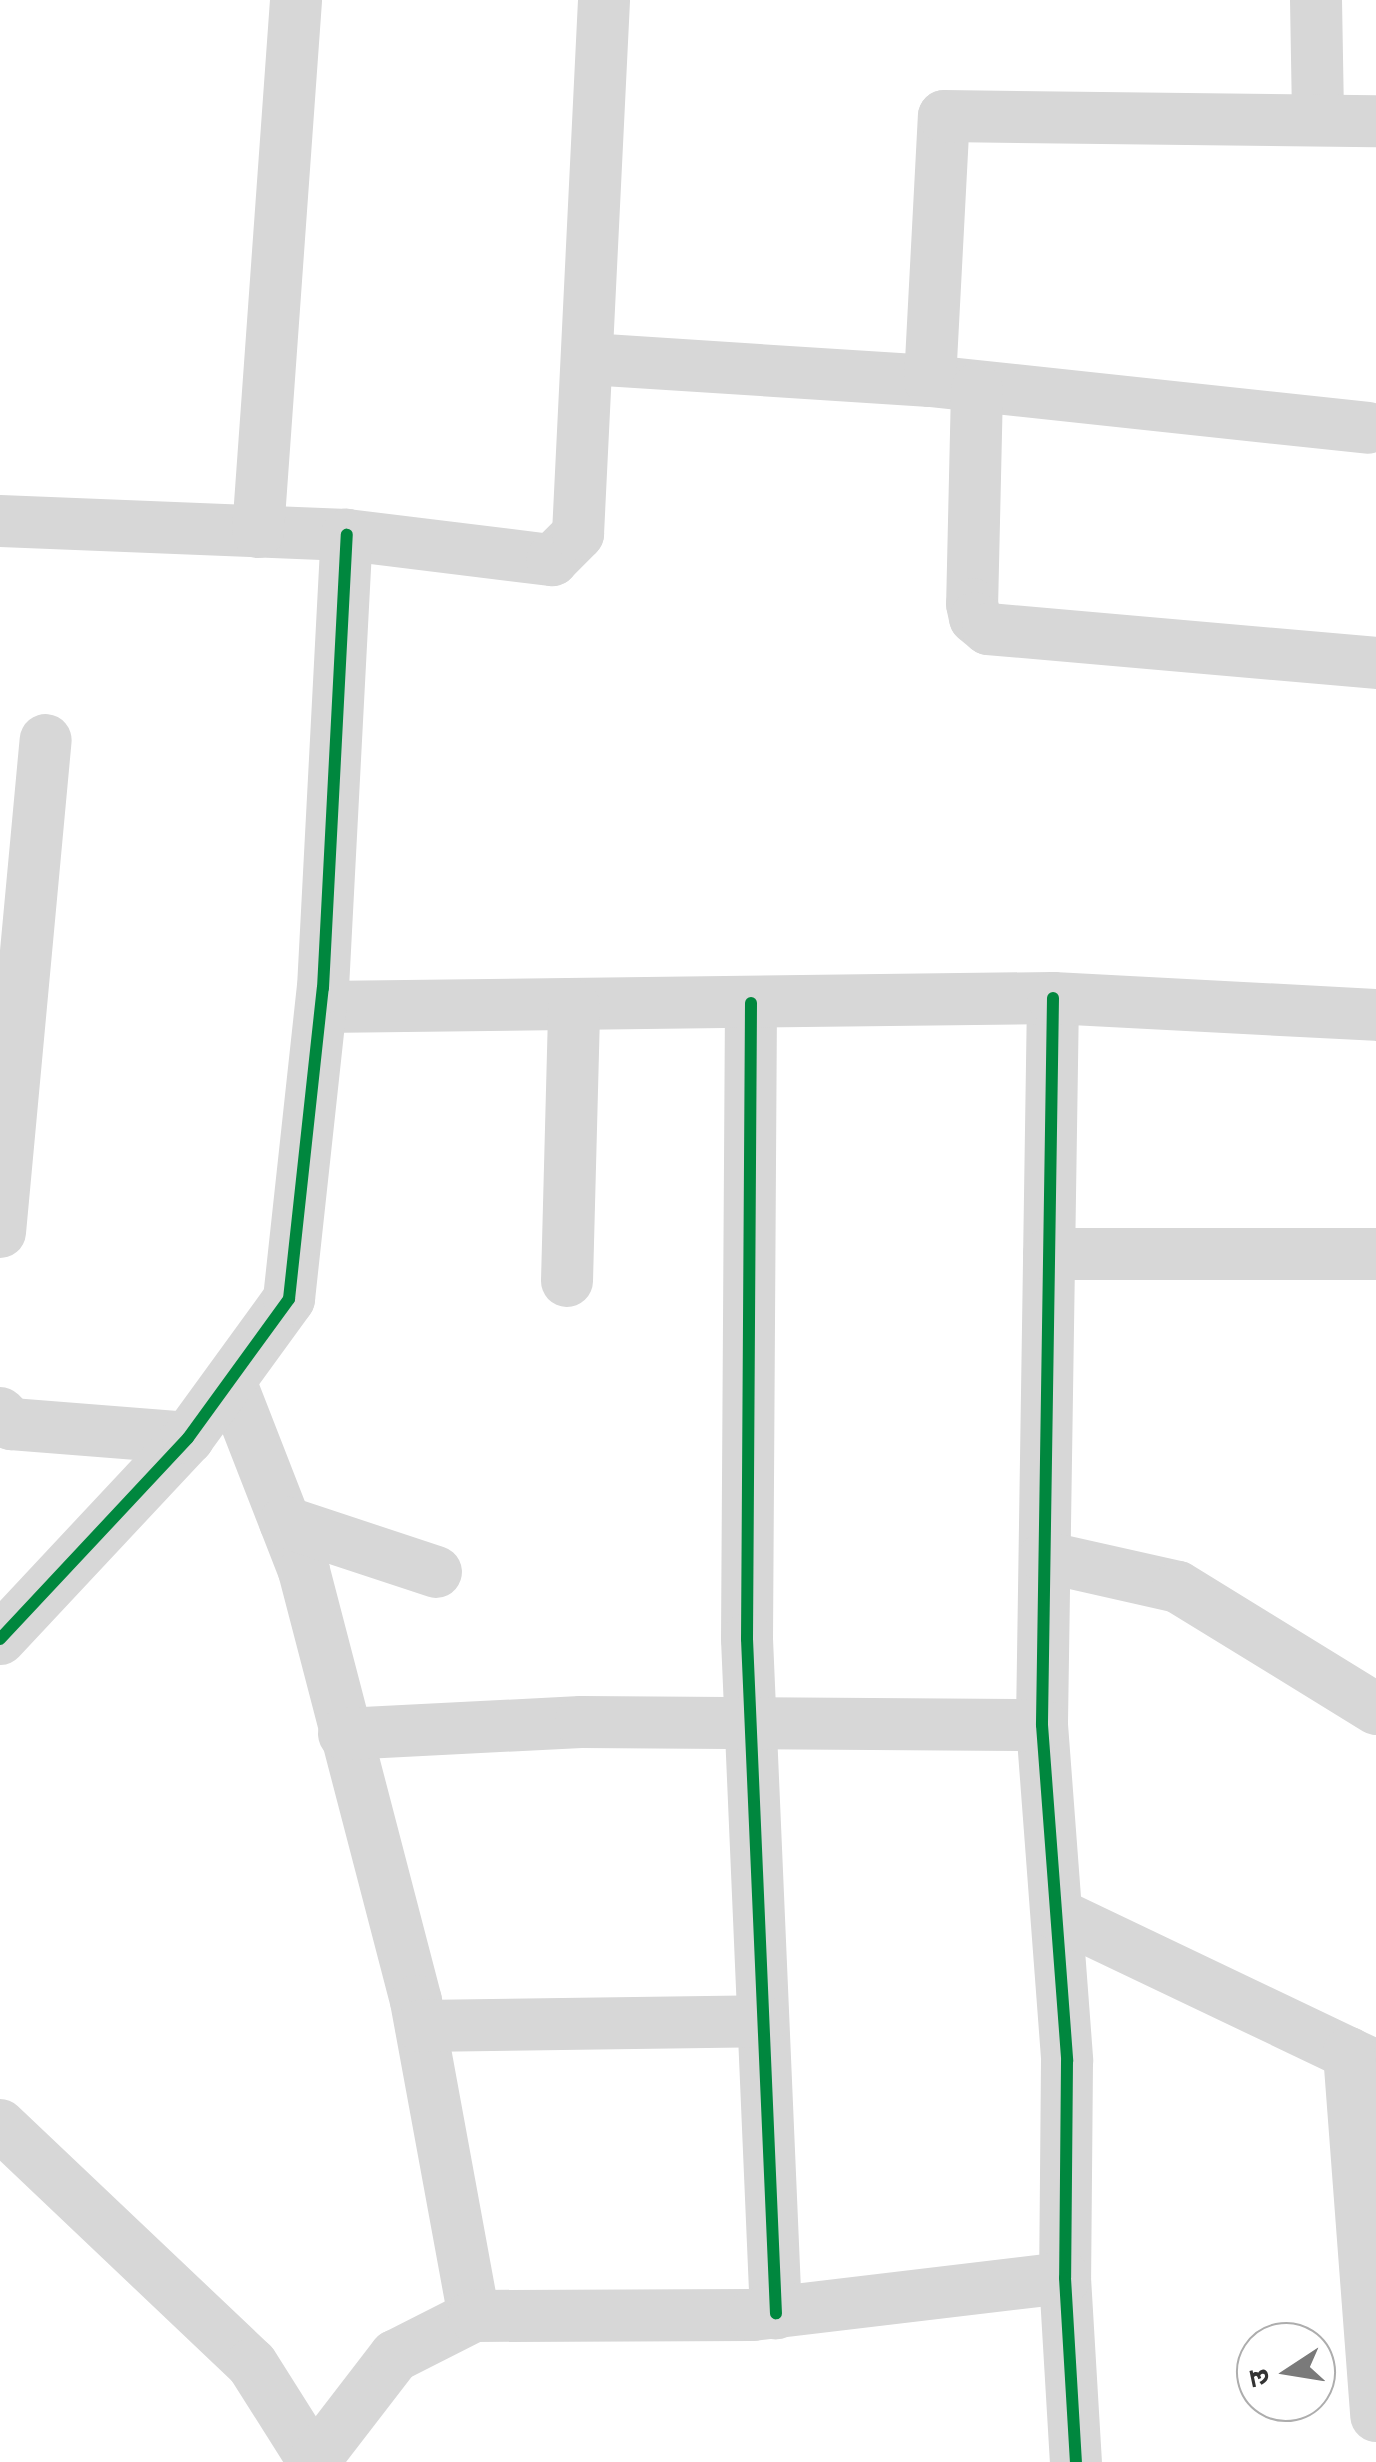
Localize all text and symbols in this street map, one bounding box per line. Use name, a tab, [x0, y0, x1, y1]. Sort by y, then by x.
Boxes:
north arrow	[1236, 2322, 1336, 2422]
text: उ	[1240, 2366, 1277, 2389]

